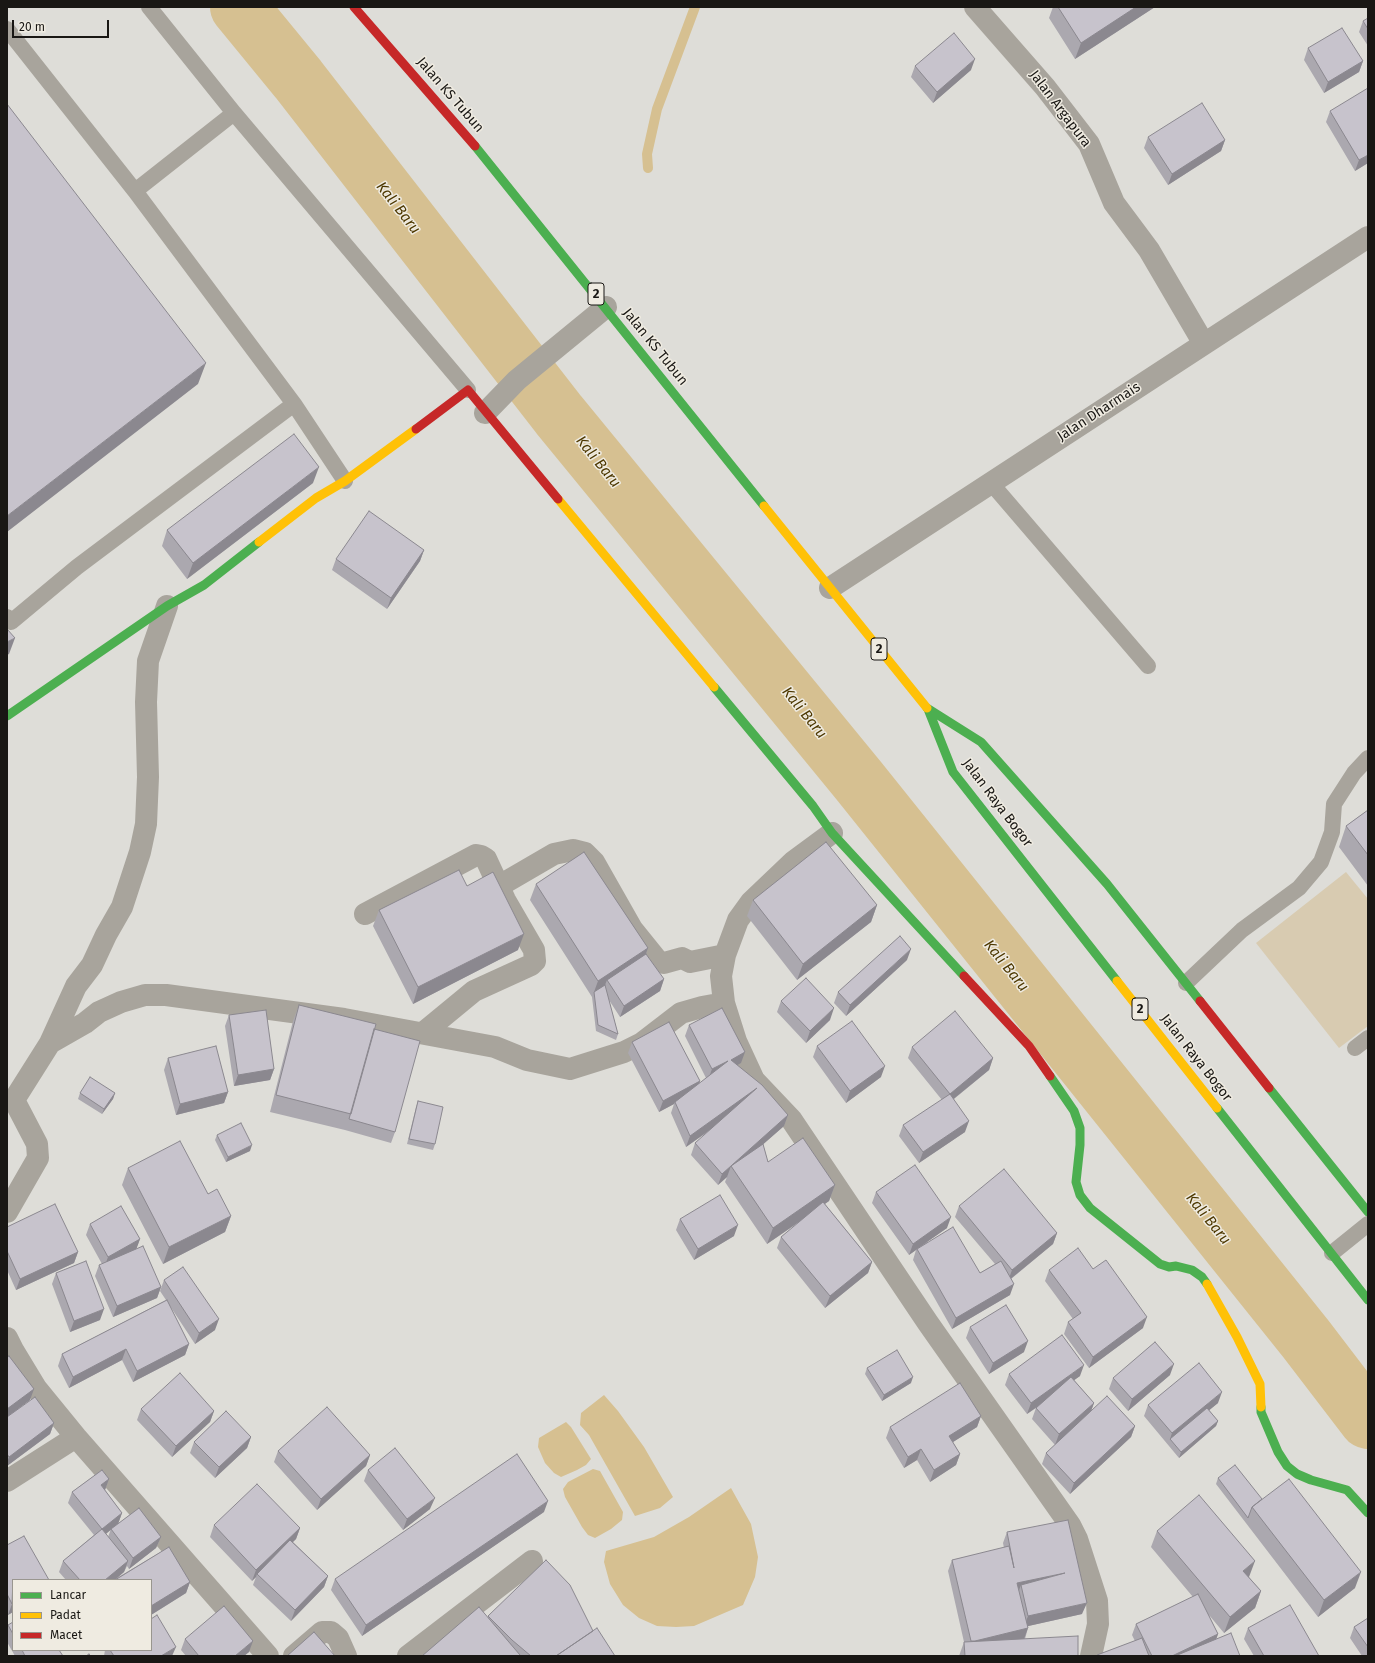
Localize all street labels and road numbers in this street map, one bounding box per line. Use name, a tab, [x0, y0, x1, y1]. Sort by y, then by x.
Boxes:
street label: Jalan KS Tubun	[413, 54, 487, 136]
street label: Jalan Argapura	[1026, 67, 1094, 151]
road number: 2	[588, 283, 604, 305]
street label: Jalan KS Tubun	[619, 305, 691, 389]
street label: Jalan Dharmais	[1054, 379, 1144, 445]
road number: 2	[871, 638, 887, 660]
street label: Jalan Raya Bogor	[958, 755, 1036, 851]
road number: 2	[1132, 998, 1148, 1020]
street label: Jalan Raya Bogor	[1157, 1011, 1235, 1105]

